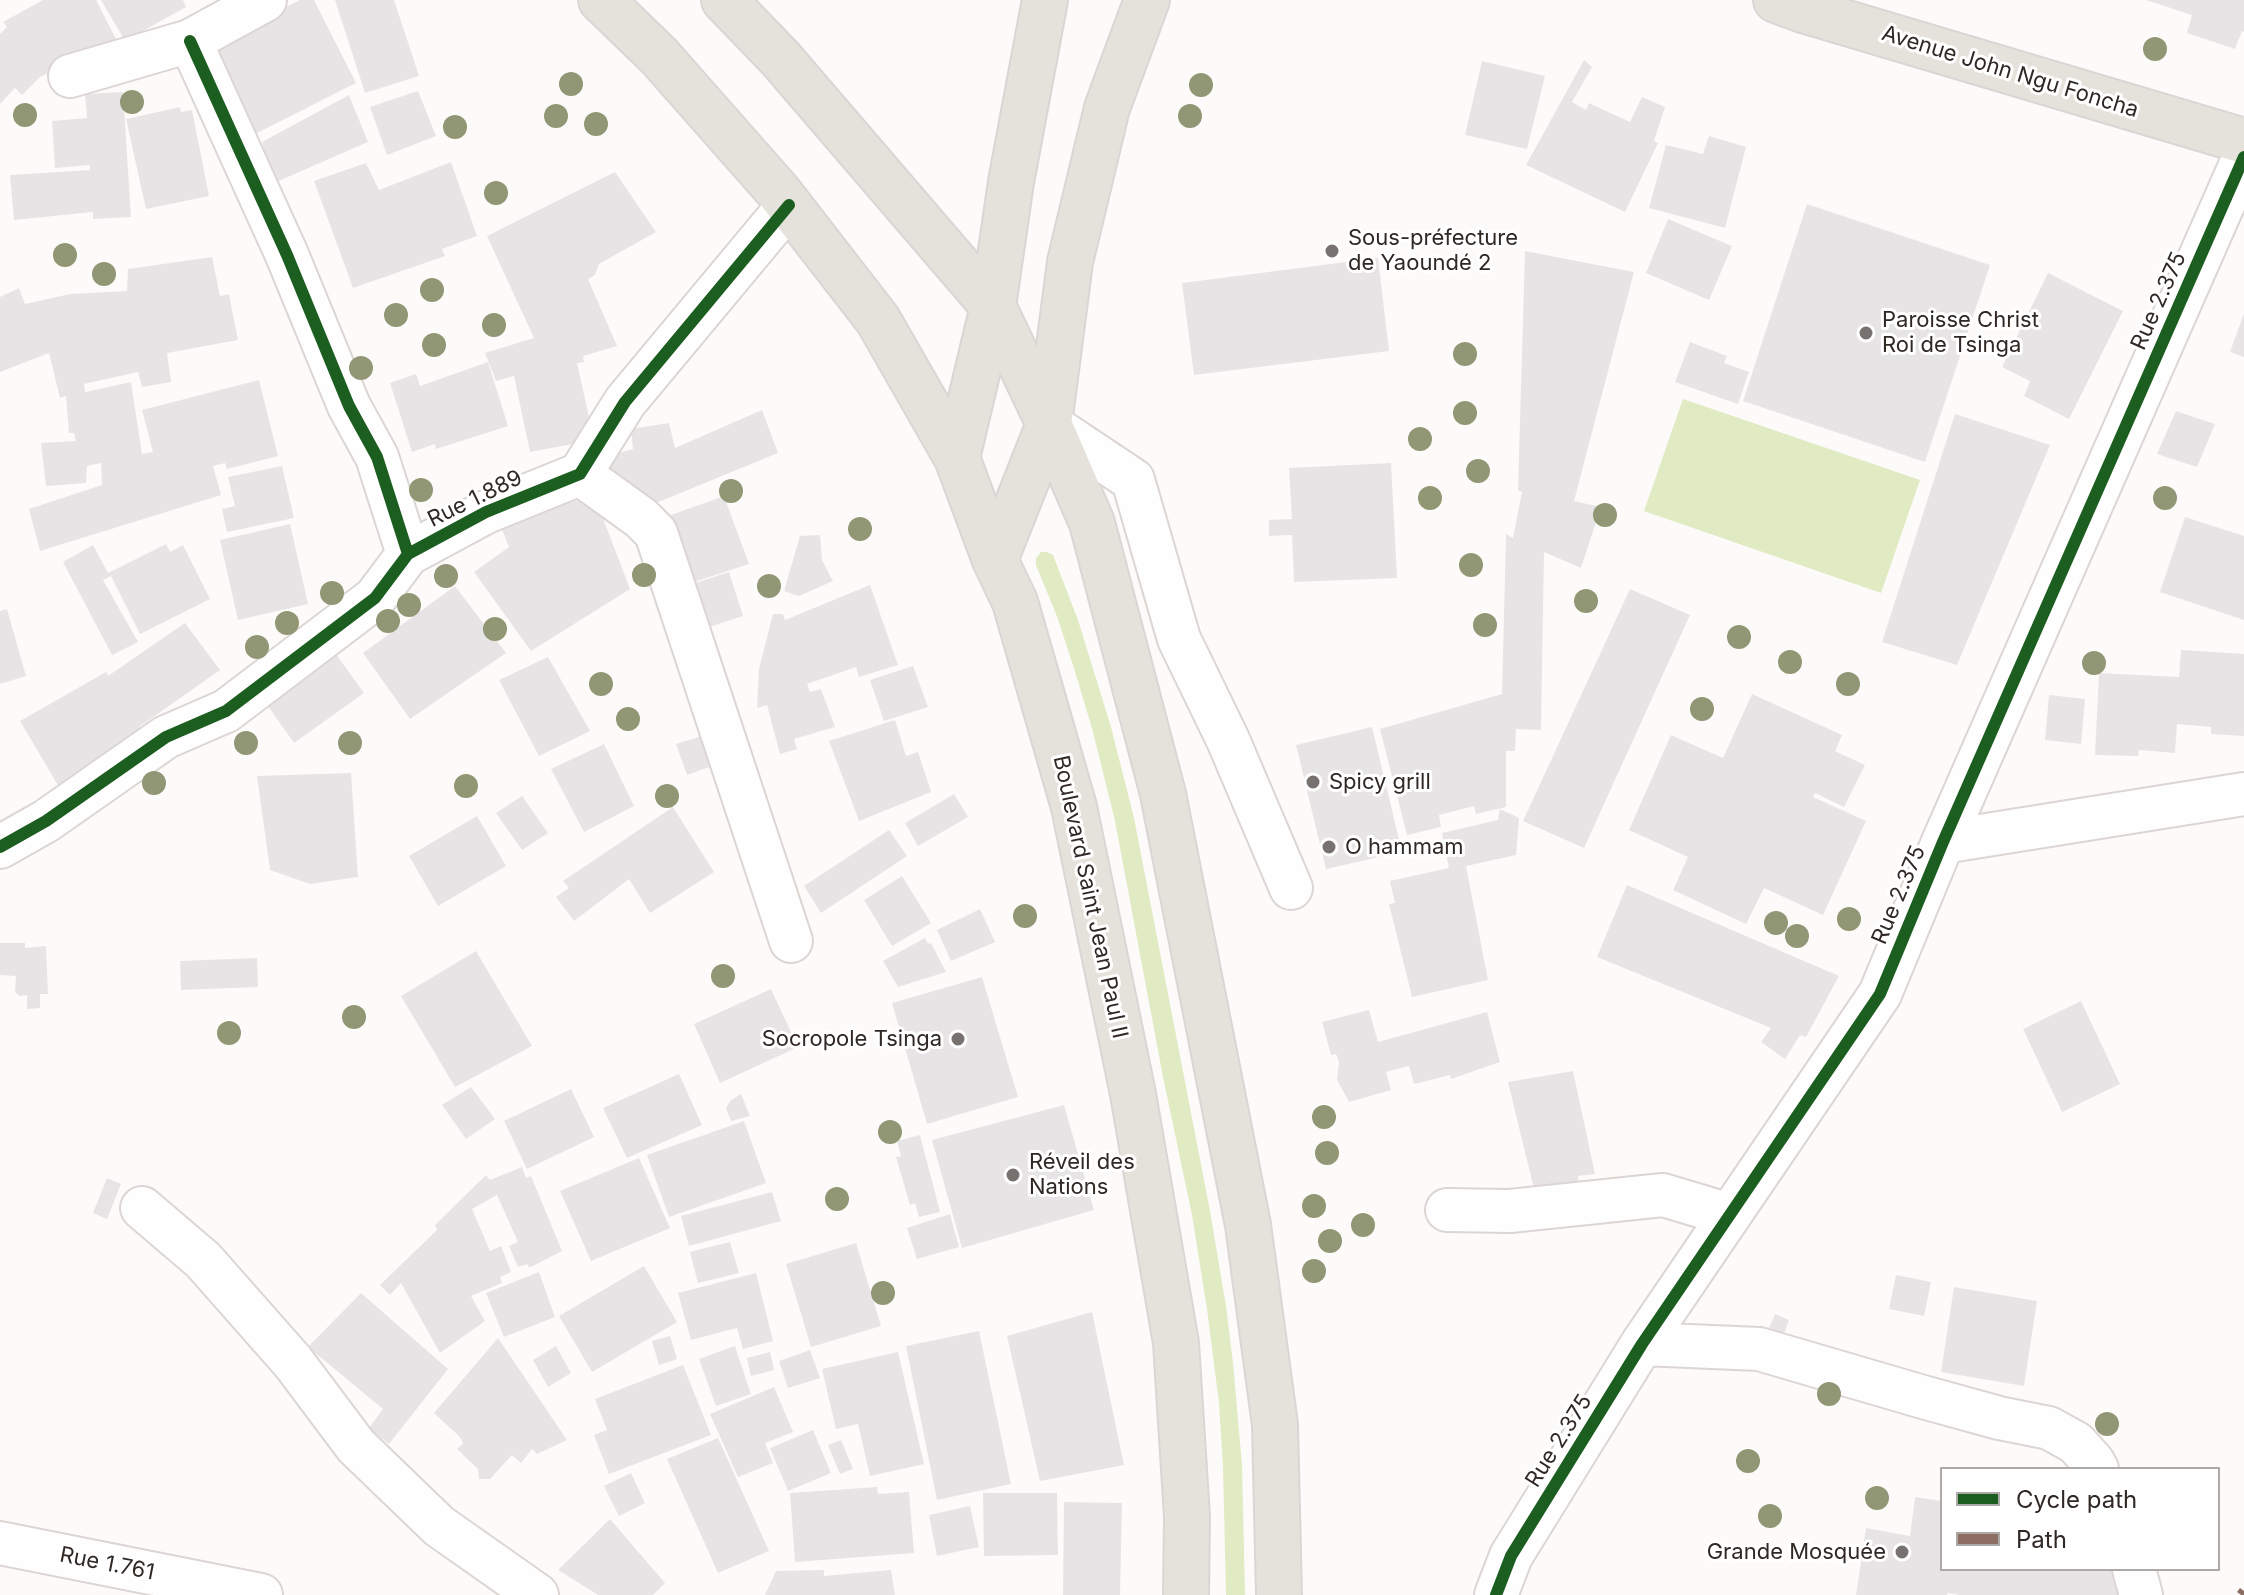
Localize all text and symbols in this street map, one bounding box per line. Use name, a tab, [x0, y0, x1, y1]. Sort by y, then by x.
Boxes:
street label: Avenue John Ngu Foncha	[1879, 20, 2141, 124]
place label: Sous-préfecture de Yaoundé 2	[1348, 225, 1518, 276]
marker: Sous-préfecture de Yaoundé 2	[1323, 242, 1341, 260]
street label: Rue 2.375	[2126, 248, 2192, 354]
place label: Paroisse Christ Roi de Tsinga	[1882, 307, 2039, 358]
marker: Paroisse Christ Roi de Tsinga	[1857, 324, 1875, 342]
street label: Rue 1.889	[423, 465, 527, 533]
street label: Boulevard Saint Jean Paul II	[1047, 753, 1133, 1041]
place label: Spicy grill	[1329, 769, 1431, 795]
marker: Spicy grill	[1304, 773, 1322, 791]
place label: O hammam	[1345, 834, 1464, 860]
marker: O hammam	[1320, 838, 1338, 856]
street label: Rue 2.375	[1866, 842, 1932, 948]
place label: Socropole Tsinga	[762, 1026, 942, 1052]
marker: Socropole Tsinga	[949, 1030, 967, 1048]
place label: Réveil des Nations	[1029, 1149, 1135, 1200]
marker: Réveil des Nations	[1004, 1166, 1022, 1184]
street label: Rue 2.375	[1520, 1390, 1598, 1492]
legend	[1940, 1467, 2220, 1571]
text: Cycle path	[2016, 1485, 2137, 1514]
text: Path	[2016, 1525, 2067, 1554]
place label: Grande Mosquée	[1707, 1539, 1886, 1565]
street label: Rue 1.761	[57, 1542, 157, 1586]
marker: Grande Mosquée	[1893, 1543, 1911, 1561]

